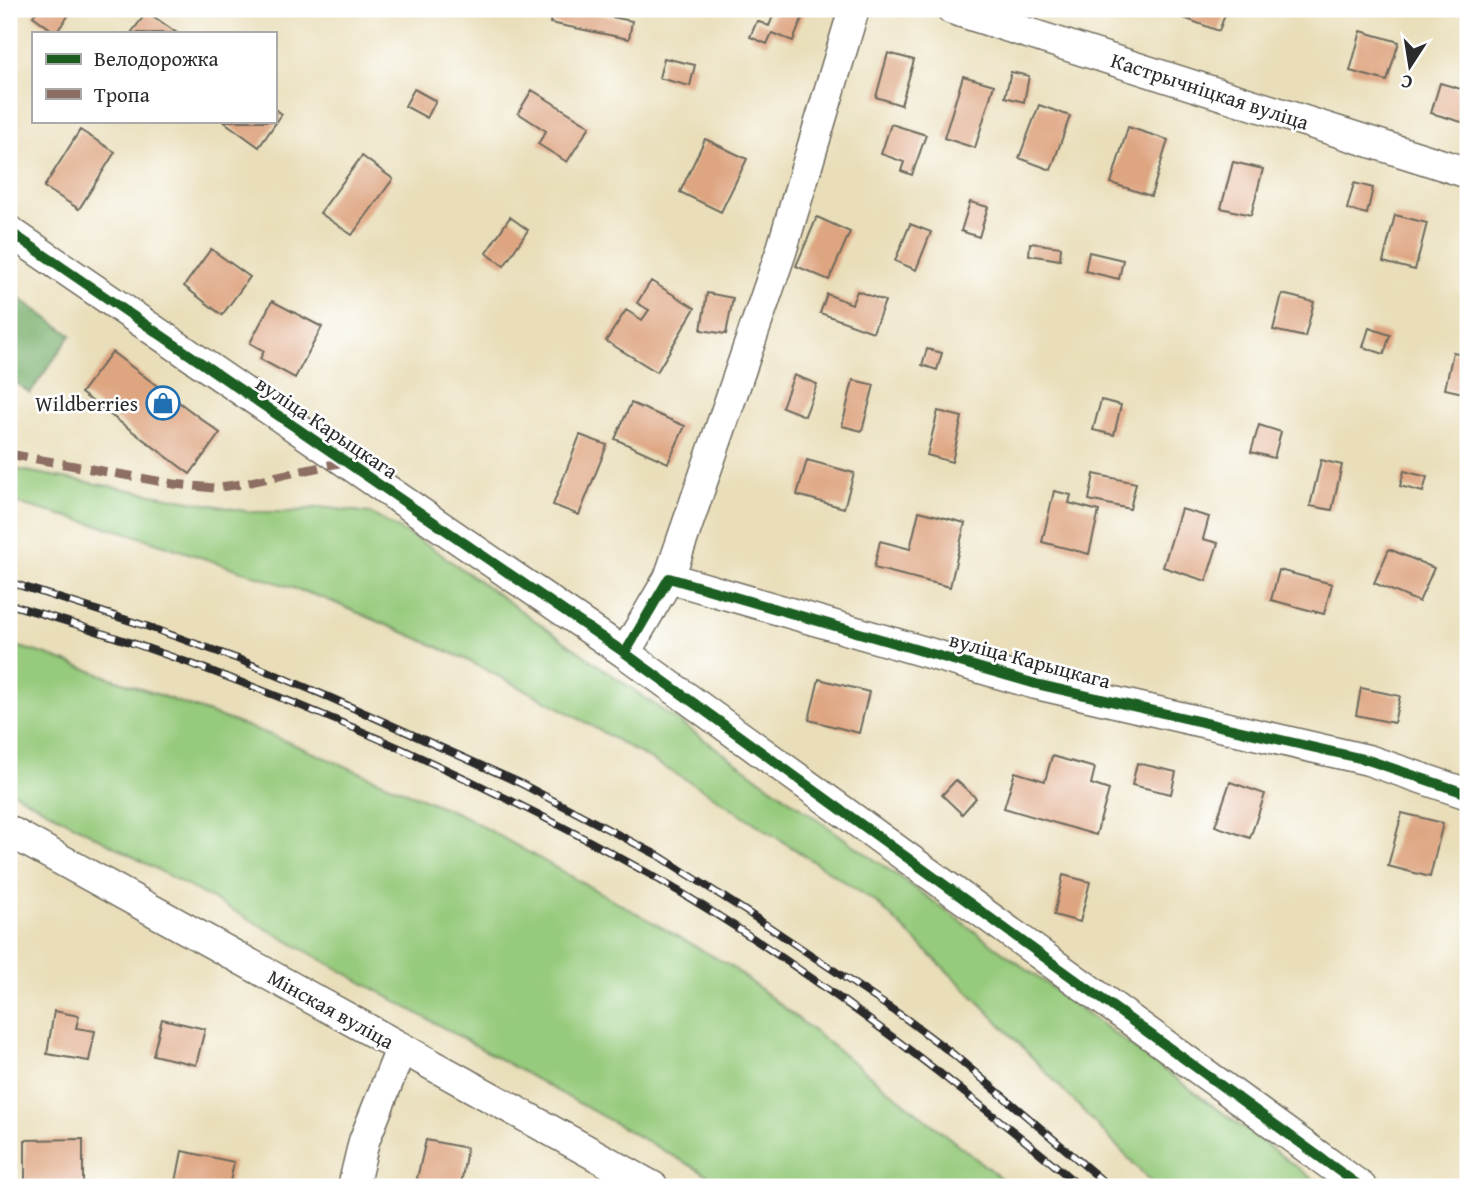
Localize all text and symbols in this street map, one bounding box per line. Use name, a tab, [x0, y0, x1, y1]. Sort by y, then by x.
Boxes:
legend	[32, 32, 276, 122]
north arrow	[1376, 32, 1446, 102]
text: Велодорожка	[94, 43, 219, 74]
street label: Кастрычніцкая вуліца	[1107, 44, 1313, 138]
text: С	[1398, 68, 1415, 97]
text: Тропа	[94, 79, 150, 110]
street label: вуліца Карыцкага	[250, 368, 404, 486]
shop icon: Wildberries	[144, 384, 182, 422]
place label: Wildberries	[35, 388, 138, 419]
street label: вуліца Карыцкага	[946, 624, 1114, 696]
street label: Мінская вуліца	[262, 961, 400, 1057]

